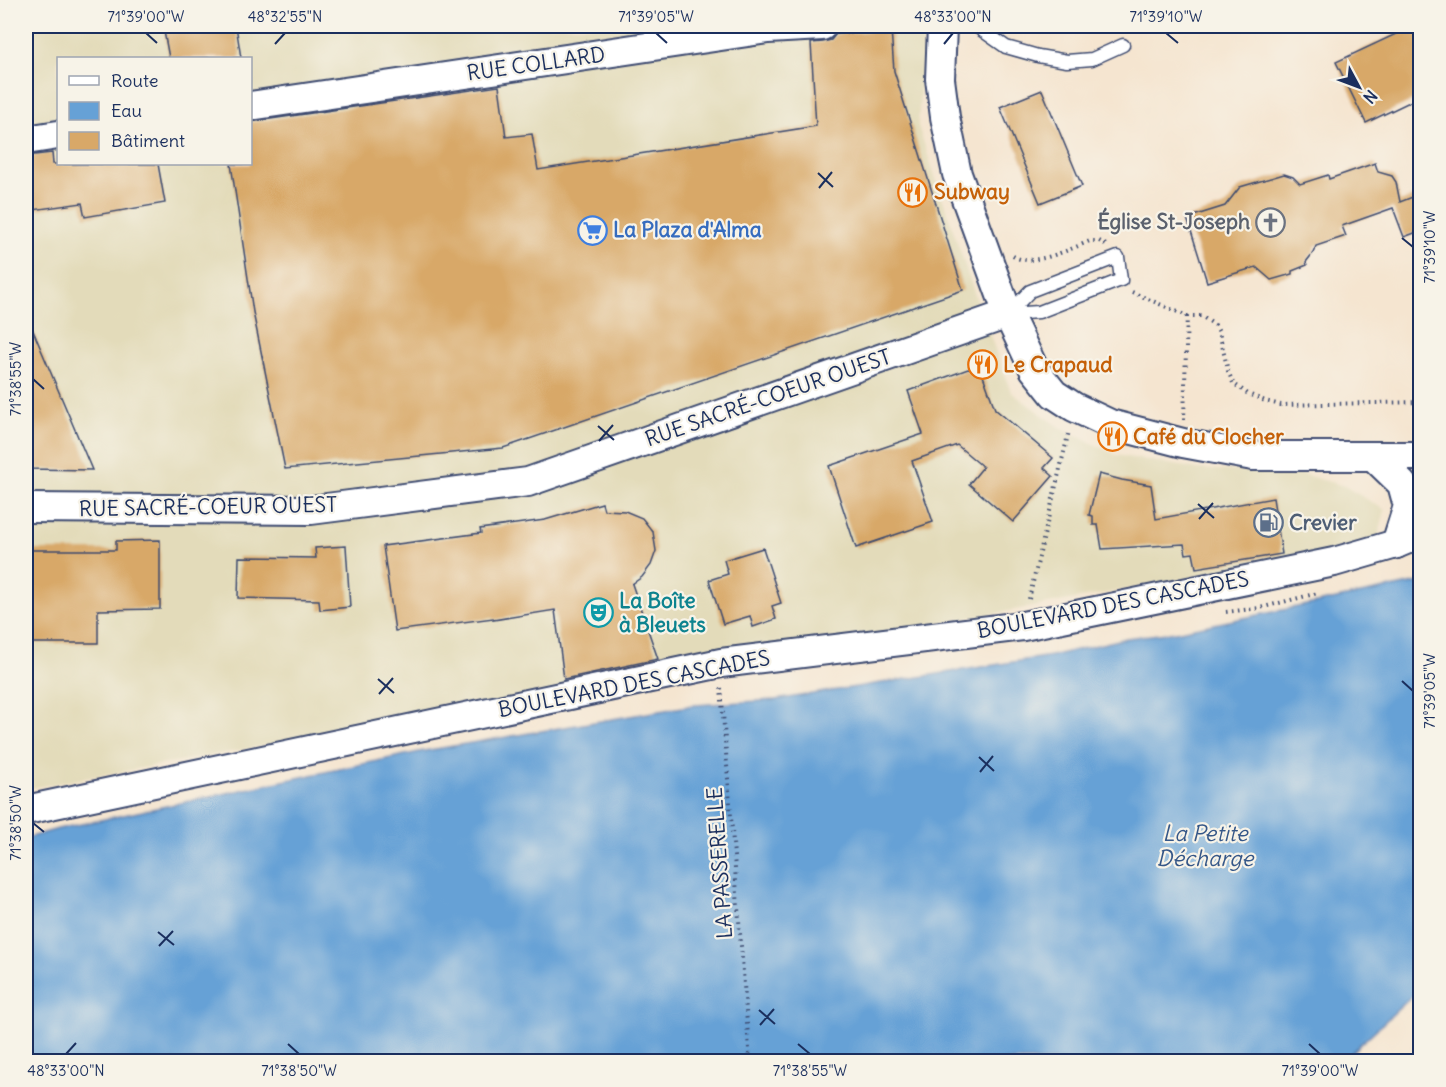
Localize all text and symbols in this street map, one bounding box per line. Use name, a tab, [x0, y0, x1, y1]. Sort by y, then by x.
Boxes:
text: 71°39'00"W	[108, 7, 185, 26]
text: 48°32'55"N	[248, 7, 322, 26]
text: 71°39'05"W	[618, 7, 694, 26]
text: 48°33'00"N	[914, 7, 992, 26]
text: 71°39'10"W	[1130, 7, 1203, 26]
street label: RUE COLLARD	[465, 40, 607, 87]
legend	[57, 57, 252, 165]
north arrow	[1329, 57, 1389, 117]
text: Route	[111, 69, 159, 92]
text: N	[1359, 86, 1381, 108]
text: Eau	[111, 99, 142, 122]
text: Bâtiment	[111, 129, 185, 152]
restaurant icon: Subway	[897, 176, 929, 208]
place label: Subway	[934, 178, 1010, 205]
church icon: Église St-Joseph	[1255, 206, 1287, 238]
place label: Église St-Joseph	[1098, 207, 1250, 235]
text: 71°39'10"W	[1420, 210, 1439, 283]
supermarket icon: La Plaza d'Alma	[576, 214, 608, 246]
place label: La Plaza d'Alma	[613, 216, 762, 243]
text: 71°38'55"W	[6, 341, 25, 416]
street label: RUE SACRÉ-COEUR OUEST	[641, 343, 894, 452]
restaurant icon: Le Crapaud	[966, 349, 998, 381]
place label: Le Crapaud	[1003, 351, 1113, 378]
restaurant icon: Café du Clocher	[1096, 421, 1128, 453]
place label: Café du Clocher	[1133, 423, 1284, 450]
street label: RUE SACRÉ-COEUR OUEST	[79, 491, 337, 522]
fuel station icon: Crevier	[1252, 507, 1284, 539]
place label: Crevier	[1289, 509, 1357, 536]
street label: BOULEVARD DES CASCADES	[975, 565, 1251, 644]
place label: La Boîte à Bleuets	[619, 587, 706, 638]
theatre icon: La Boîte à Bleuets	[582, 597, 614, 629]
street label: BOULEVARD DES CASCADES	[496, 644, 772, 723]
text: 71°39'05"W	[1420, 653, 1439, 729]
text: 71°38'50"W	[6, 785, 25, 861]
street label: LA PASSERELLE	[701, 786, 738, 940]
water label: La Petite Décharge	[1157, 819, 1256, 872]
text: 48°33'00"N	[27, 1061, 105, 1080]
text: 71°38'50"W	[261, 1061, 337, 1080]
text: 71°38'55"W	[773, 1061, 848, 1080]
text: 71°39'00"W	[1282, 1061, 1359, 1080]

